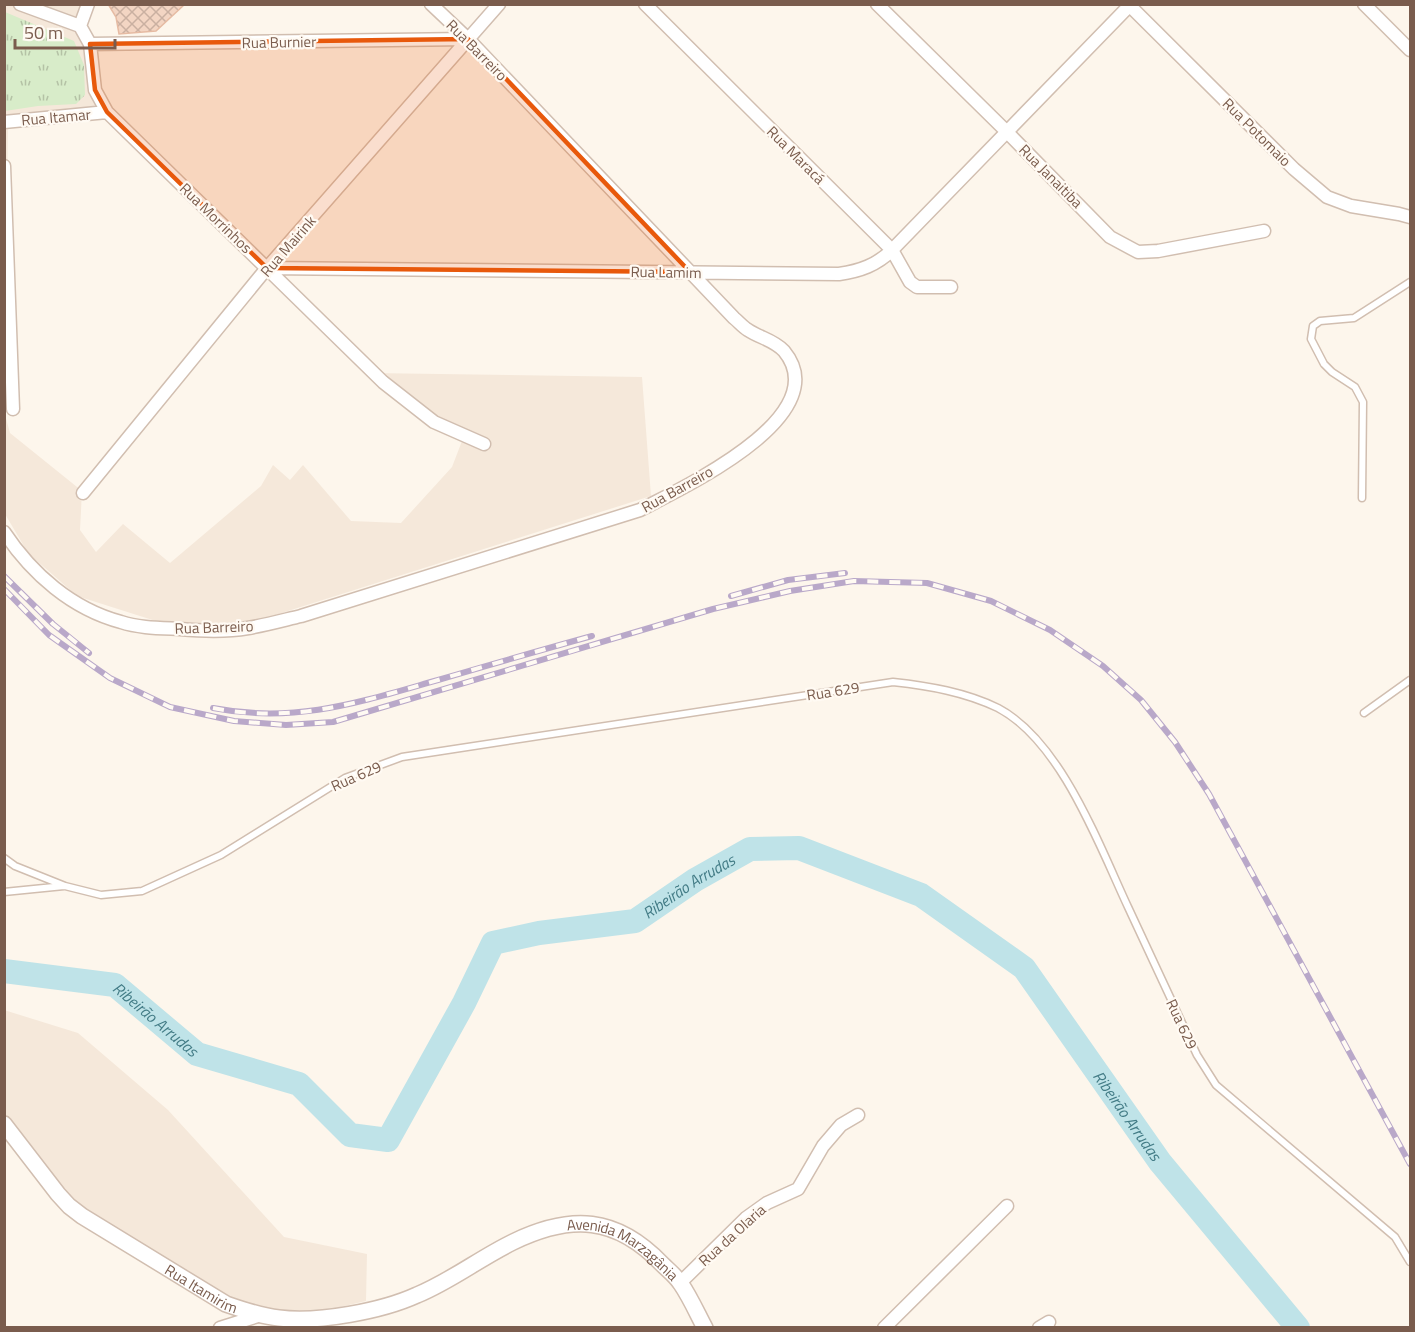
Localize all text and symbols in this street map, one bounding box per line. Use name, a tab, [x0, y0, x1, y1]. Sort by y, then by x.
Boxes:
scale bar	[15, 12, 116, 50]
street label: Rua Barreiro	[441, 14, 513, 86]
text: 50 m	[24, 19, 63, 46]
street label: Rua Burnier	[242, 30, 316, 54]
street label: Rua Potomaio	[1217, 92, 1297, 172]
street label: Rua Itamar	[20, 103, 92, 131]
street label: Rua Maracá	[761, 120, 831, 190]
street label: Rua Janaitiba	[1014, 139, 1089, 214]
street label: Rua Morrinhos	[175, 177, 257, 259]
street label: Rua Mairink	[255, 210, 321, 282]
street label: Rua Lamim	[630, 260, 702, 284]
street label: Rua Barreiro	[637, 460, 717, 518]
street label: Rua Barreiro	[174, 614, 254, 640]
street label: Rua 629	[805, 675, 861, 707]
street label: Rua 629	[327, 755, 385, 797]
water label: Ribeirão Arrudas	[638, 847, 740, 924]
water label: Ribeirão Arrudas	[108, 976, 204, 1063]
street label: Rua 629	[1160, 995, 1204, 1053]
water label: Ribeirão Arrudas	[1087, 1066, 1168, 1166]
street label: Rua da Olaria	[693, 1198, 771, 1272]
street label: Avenida Marzagânia	[566, 1212, 685, 1286]
street label: Rua Itamirim	[161, 1258, 241, 1319]

